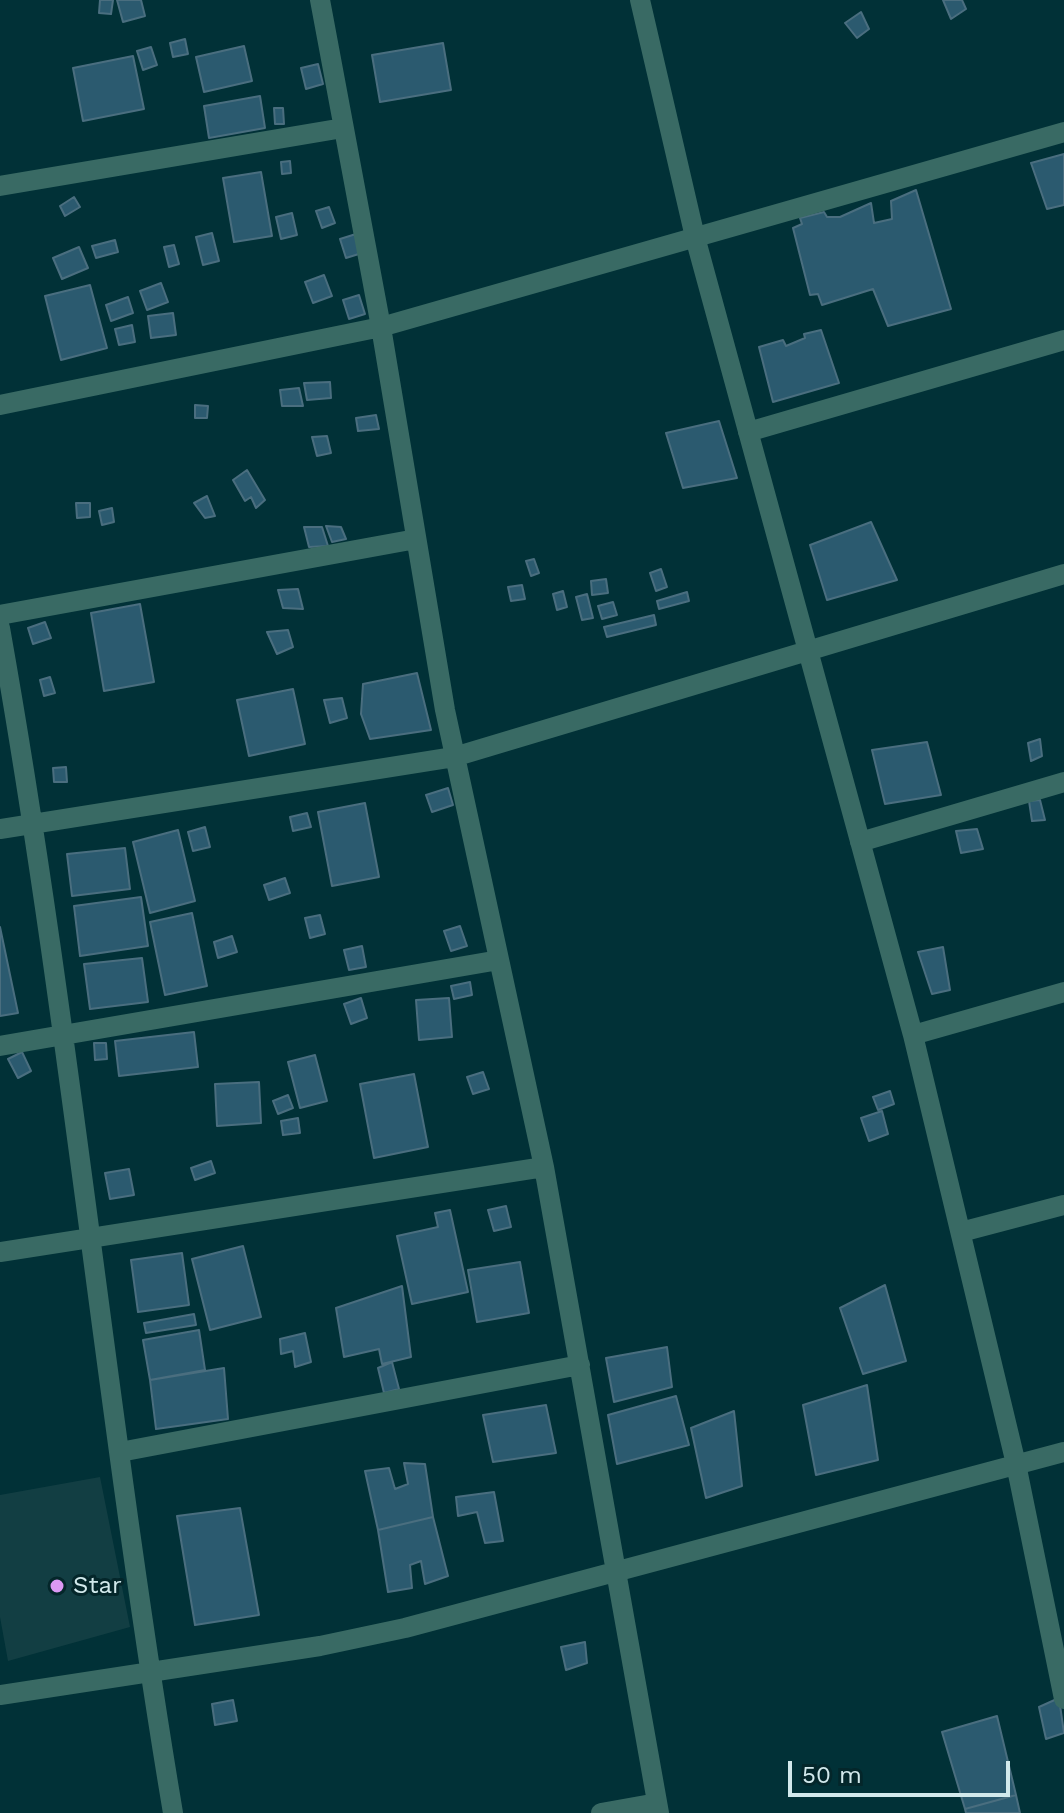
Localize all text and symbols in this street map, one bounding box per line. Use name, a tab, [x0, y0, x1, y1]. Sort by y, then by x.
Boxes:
place label: Star	[73, 1572, 122, 1600]
marker: Star	[48, 1577, 66, 1595]
scale bar	[792, 1745, 1014, 1795]
text: 50 m	[802, 1761, 862, 1789]

